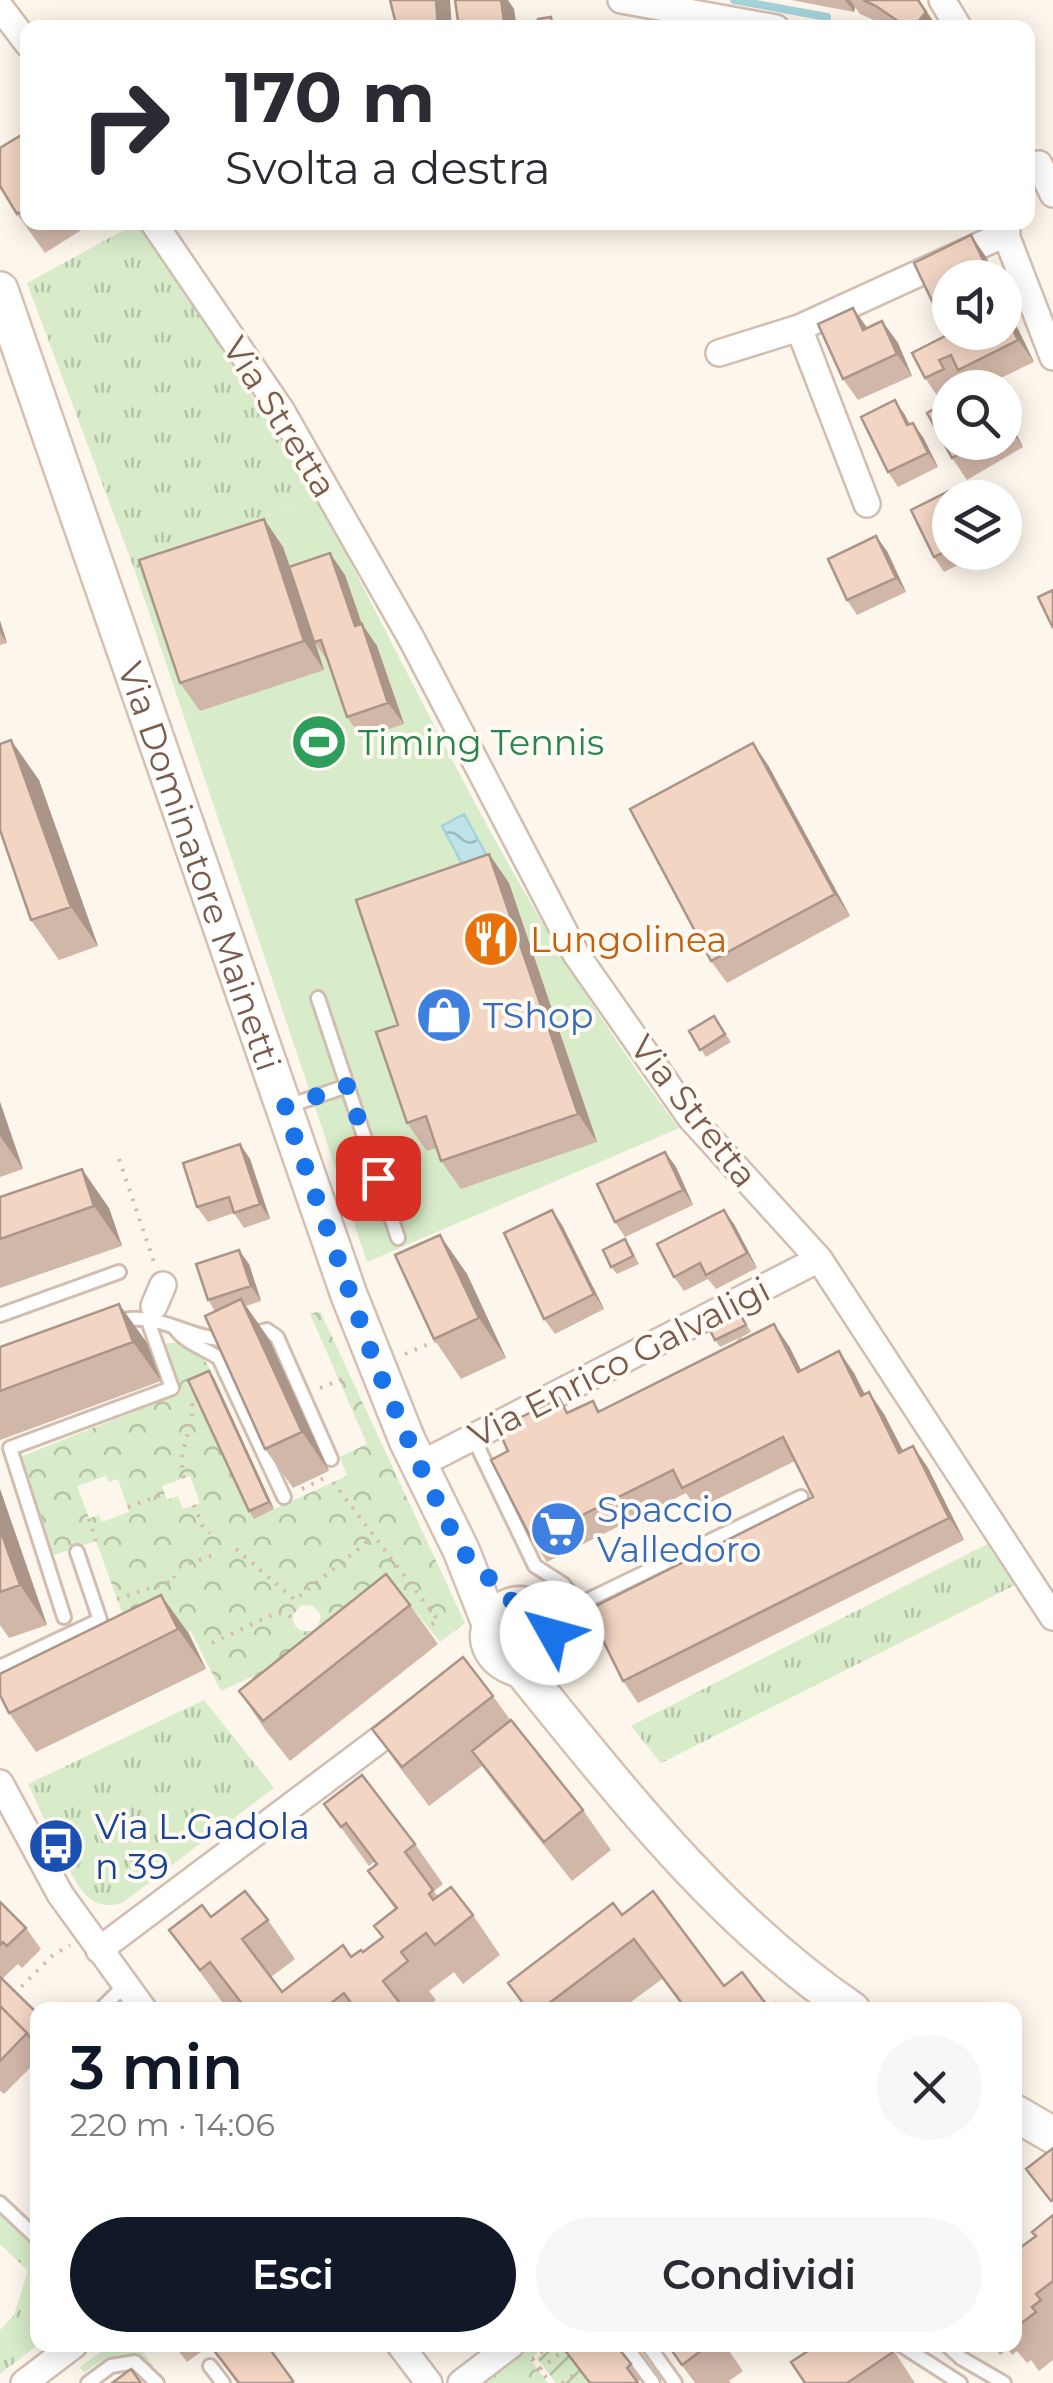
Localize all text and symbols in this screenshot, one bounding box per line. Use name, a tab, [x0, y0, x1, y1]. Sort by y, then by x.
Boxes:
text: 170 m	[225, 54, 435, 140]
icon: right	[60, 60, 190, 190]
text: Svolta a destra	[225, 140, 551, 195]
map controls	[932, 260, 1022, 570]
button: sound	[932, 260, 1022, 350]
street label: Via Stretta	[214, 329, 346, 505]
button: search	[932, 370, 1022, 460]
button: layers	[932, 480, 1022, 570]
street label: Via Dominatore Mainetti	[109, 656, 291, 1076]
sports icon: Timing Tennis	[289, 712, 349, 772]
place label: Timing Tennis	[358, 721, 604, 764]
restaurant icon: Lungolinea	[461, 909, 521, 969]
place label: Lungolinea	[530, 918, 727, 961]
shop icon: TShop	[414, 985, 474, 1045]
place label: TShop	[483, 994, 594, 1037]
street label: Via Stretta	[621, 1026, 767, 1196]
pin	[336, 1136, 421, 1221]
icon: arrive	[351, 1151, 406, 1206]
street label: Via Enrico Galvaligi	[461, 1267, 777, 1457]
place label: Spaccio Valledoro	[597, 1488, 761, 1571]
supermarket icon: Spaccio Valledoro	[528, 1499, 588, 1559]
position arrow	[500, 1581, 604, 1685]
place label: Via L.Gadola n 39	[95, 1805, 310, 1888]
bus stop icon: Via L.Gadola n 39	[26, 1816, 86, 1876]
text: 3 min	[70, 2031, 243, 2104]
button: close	[877, 2035, 982, 2140]
text: 220 m · 14:06	[70, 2105, 275, 2144]
button: Esci	[70, 2217, 516, 2332]
button: Condividi	[536, 2217, 982, 2332]

